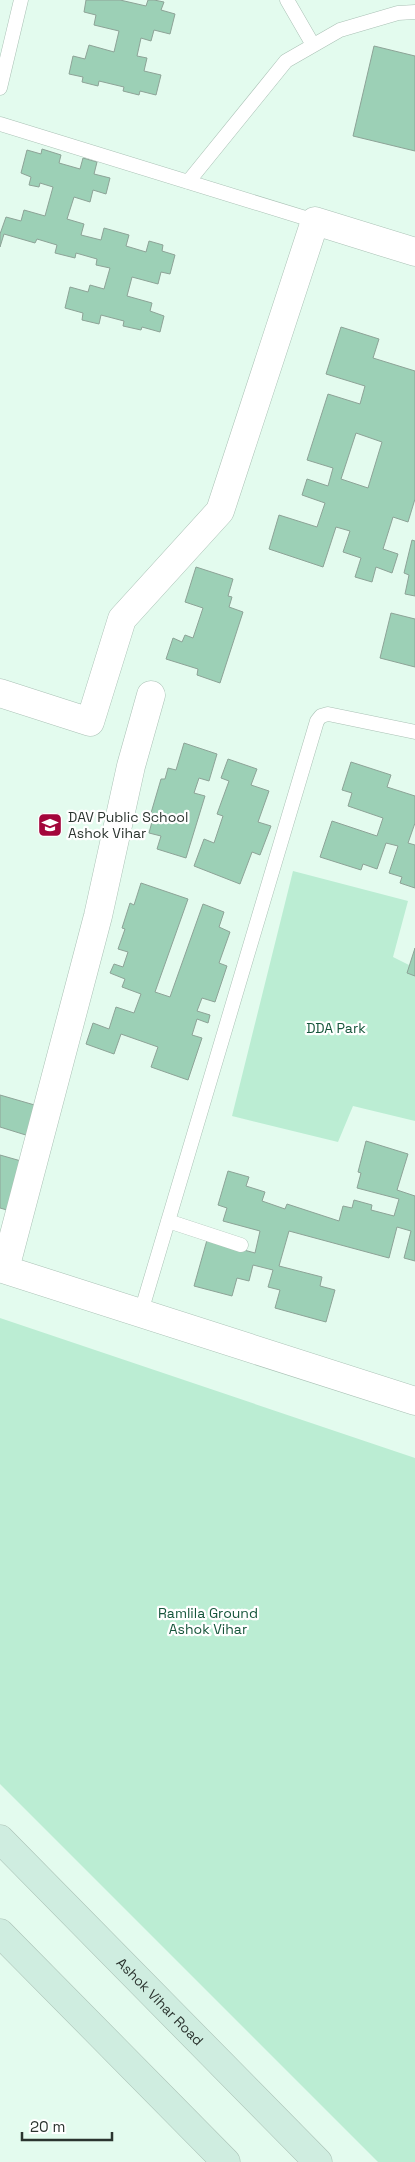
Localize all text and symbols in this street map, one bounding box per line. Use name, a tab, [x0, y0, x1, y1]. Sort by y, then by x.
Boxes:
place label: DAV Public School Ashok Vihar	[68, 808, 188, 842]
school or university icon: DAV Public School Ashok Vihar	[37, 812, 63, 838]
park label: DDA Park	[306, 1019, 366, 1037]
park label: Ramlila Ground Ashok Vihar	[158, 1604, 258, 1638]
street label: Ashok Vihar Road	[113, 1954, 207, 2049]
scale bar	[22, 2110, 112, 2142]
text: 20 m	[30, 2117, 65, 2136]

